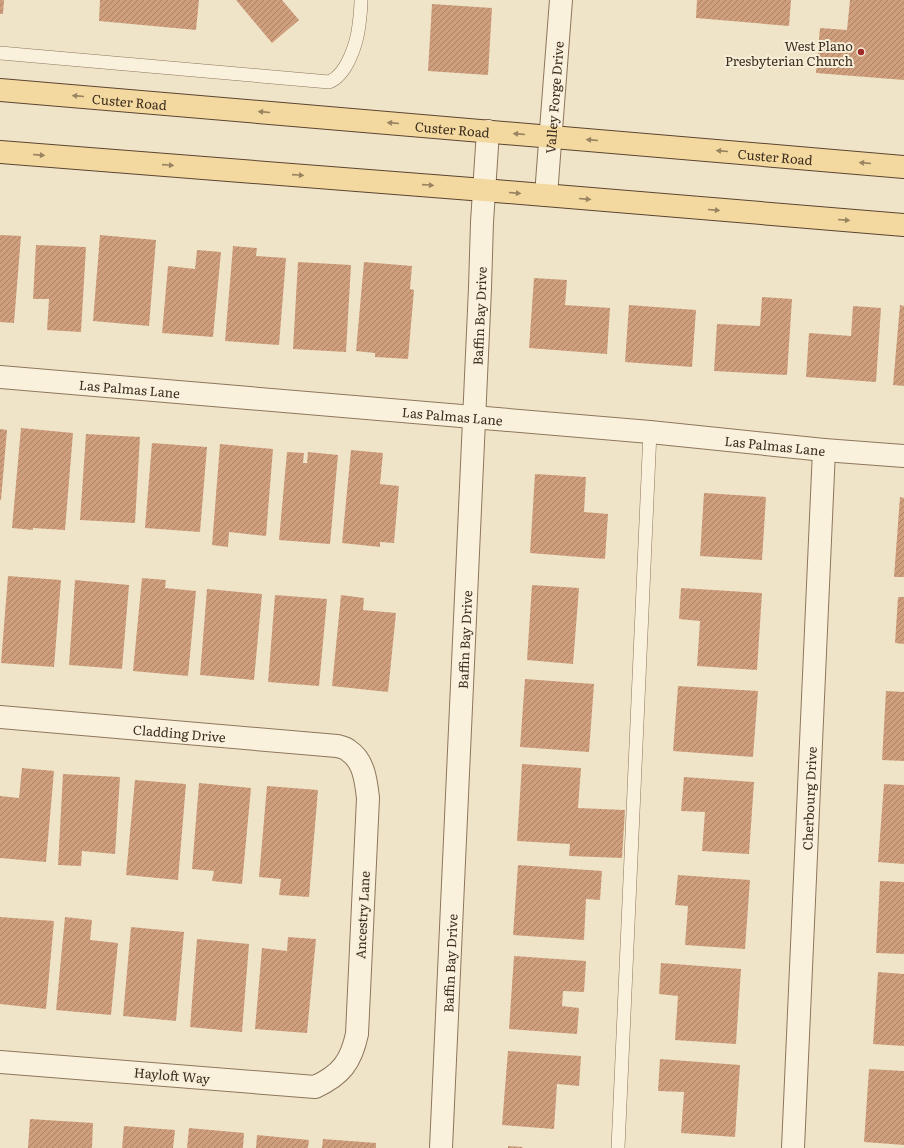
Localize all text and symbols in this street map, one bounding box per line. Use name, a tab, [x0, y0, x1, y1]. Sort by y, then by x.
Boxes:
place label: West Plano Presbyterian Church	[725, 36, 853, 70]
street label: Valley Forge Drive	[540, 40, 567, 154]
marker: West Plano Presbyterian Church	[856, 47, 866, 57]
street label: Custer Road	[91, 88, 168, 114]
one-way arrow	[72, 93, 84, 100]
one-way arrow	[258, 108, 270, 115]
street label: Custer Road	[414, 116, 491, 141]
one-way arrow	[387, 119, 399, 126]
one-way arrow	[513, 131, 525, 137]
one-way arrow	[586, 137, 598, 143]
street label: Custer Road	[737, 143, 813, 169]
one-way arrow	[716, 148, 728, 155]
one-way arrow	[33, 151, 45, 158]
one-way arrow	[859, 160, 871, 167]
one-way arrow	[162, 162, 174, 169]
one-way arrow	[292, 172, 304, 179]
one-way arrow	[422, 182, 434, 189]
one-way arrow	[509, 189, 521, 196]
one-way arrow	[579, 195, 591, 202]
one-way arrow	[708, 206, 720, 213]
one-way arrow	[838, 217, 850, 224]
street label: Baffin Bay Drive	[467, 266, 490, 366]
street label: Las Palmas Lane	[78, 374, 181, 402]
street label: Las Palmas Lane	[401, 402, 504, 429]
street label: Las Palmas Lane	[724, 430, 827, 460]
street label: Baffin Bay Drive	[452, 589, 476, 689]
street label: Cladding Drive	[132, 719, 227, 746]
street label: Cherbourg Drive	[797, 746, 820, 851]
street label: Ancestry Lane	[350, 870, 374, 960]
street label: Baffin Bay Drive	[438, 913, 461, 1013]
street label: Hayloft Way	[133, 1062, 211, 1088]

